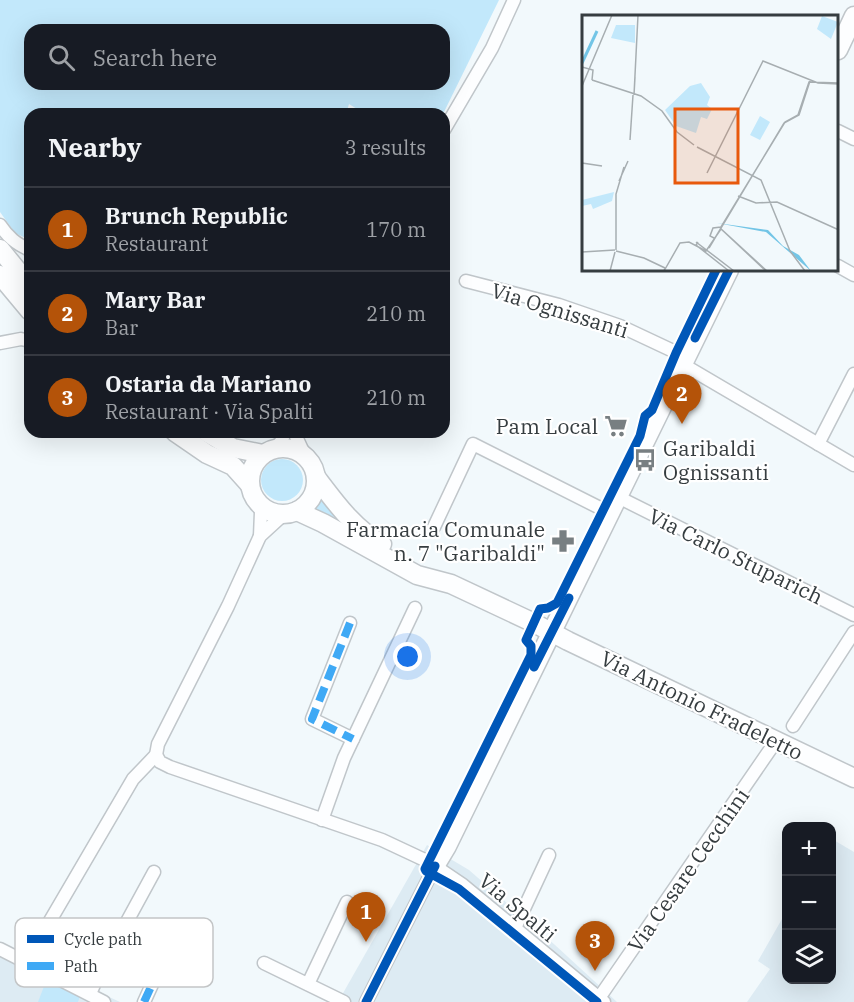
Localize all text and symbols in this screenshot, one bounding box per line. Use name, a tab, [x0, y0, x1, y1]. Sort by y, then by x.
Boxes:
inset map	[582, 15, 839, 272]
search box	[24, 24, 450, 90]
icon: search	[45, 41, 78, 74]
text: Search here	[93, 43, 217, 72]
text: Nearby	[48, 130, 142, 164]
text: 3 results	[345, 134, 426, 161]
text: Brunch Republic	[105, 201, 288, 230]
text: 1	[62, 216, 74, 243]
text: 170 m	[366, 216, 426, 243]
text: Restaurant	[105, 230, 208, 257]
street label: Via Ognissanti	[488, 276, 632, 344]
text: Mary Bar	[105, 285, 205, 314]
text: 2	[62, 300, 74, 327]
text: 210 m	[366, 300, 426, 327]
text: Bar	[105, 314, 138, 341]
text: Ostaria da Mariano	[105, 369, 311, 398]
pin: 2	[662, 374, 702, 424]
text: 3	[62, 384, 74, 411]
text: 210 m	[366, 384, 426, 411]
text: Restaurant · Via Spalti	[105, 398, 313, 425]
place label: Pam Local	[496, 412, 598, 440]
supermarket icon: Pam Local	[603, 413, 629, 439]
place label: Garibaldi Ognissanti	[663, 434, 769, 486]
bus stop icon: Garibaldi Ognissanti	[632, 447, 658, 473]
street label: Via Carlo Stuparich	[644, 502, 828, 610]
place label: Farmacia Comunale n. 7 "Garibaldi"	[346, 515, 545, 567]
pharmacy icon: Farmacia Comunale n. 7 "Garibaldi"	[550, 528, 576, 554]
your location	[393, 642, 422, 671]
street label: Via Antonio Fradeletto	[596, 644, 808, 766]
street label: Via Cesare Cecchini	[621, 782, 755, 958]
map controls	[782, 822, 836, 984]
button: +	[782, 822, 836, 876]
street label: Via Spalti	[473, 866, 563, 948]
button: −	[782, 876, 836, 930]
pin: 1	[346, 892, 386, 942]
legend	[15, 918, 213, 987]
pin: 3	[576, 922, 614, 971]
text: Cycle path	[64, 929, 142, 949]
button: layers	[782, 930, 836, 984]
text: Path	[64, 956, 98, 976]

